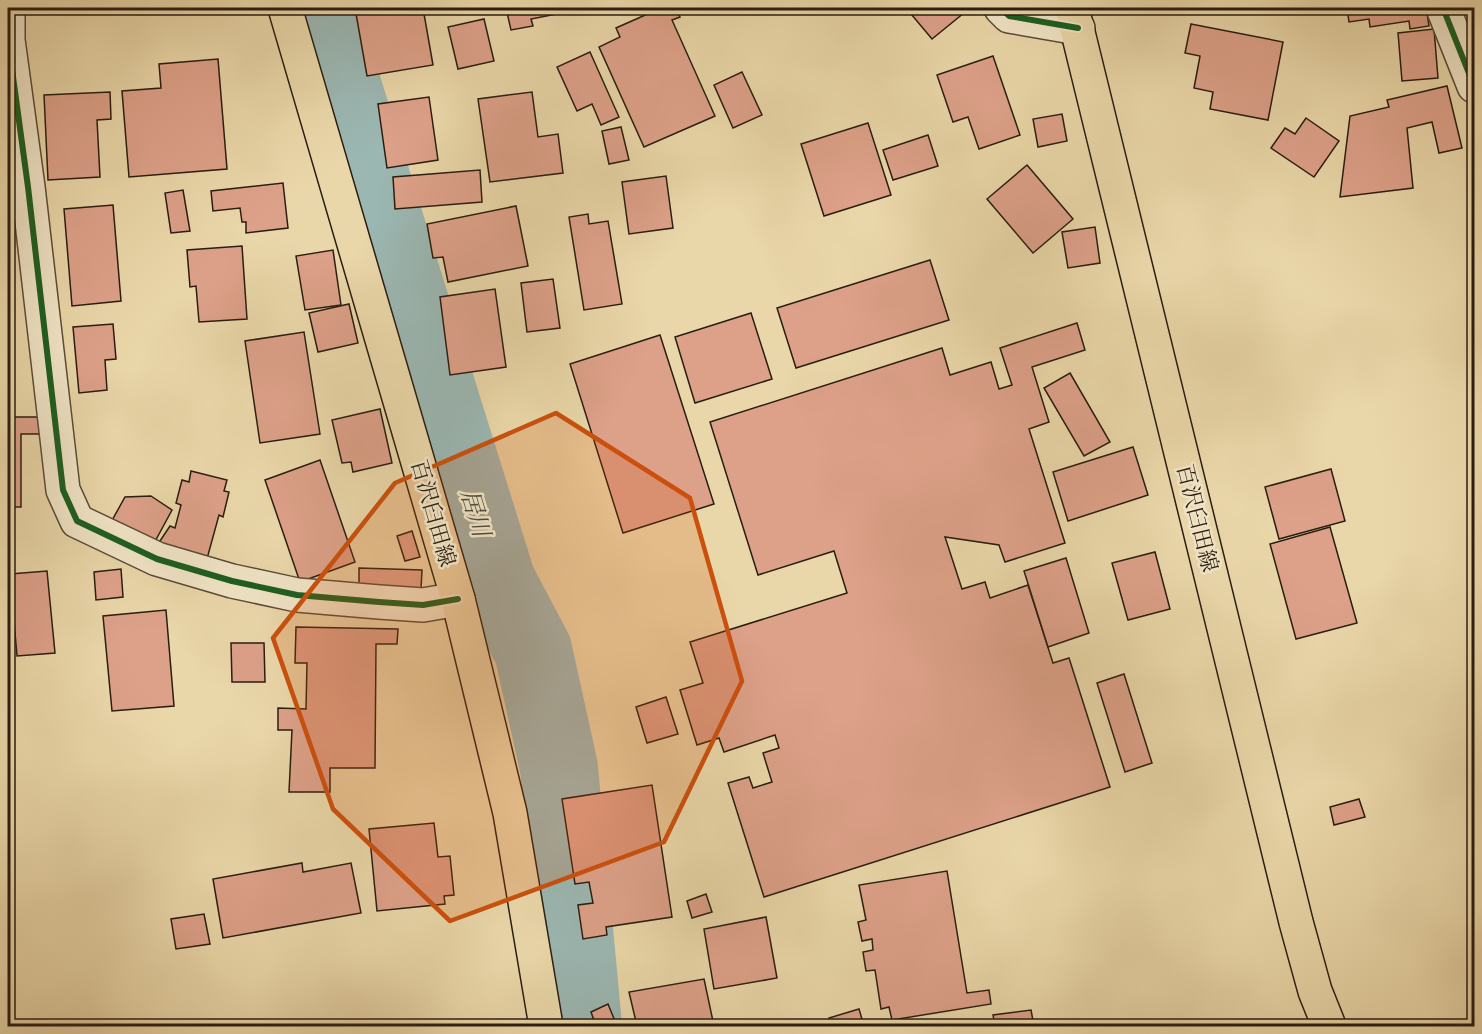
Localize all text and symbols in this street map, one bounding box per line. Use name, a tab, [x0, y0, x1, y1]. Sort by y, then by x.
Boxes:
street label: 百沢臼田線	[403, 456, 463, 570]
street label: 百沢臼田線	[1169, 461, 1225, 575]
water label: 居川	[452, 485, 499, 544]

